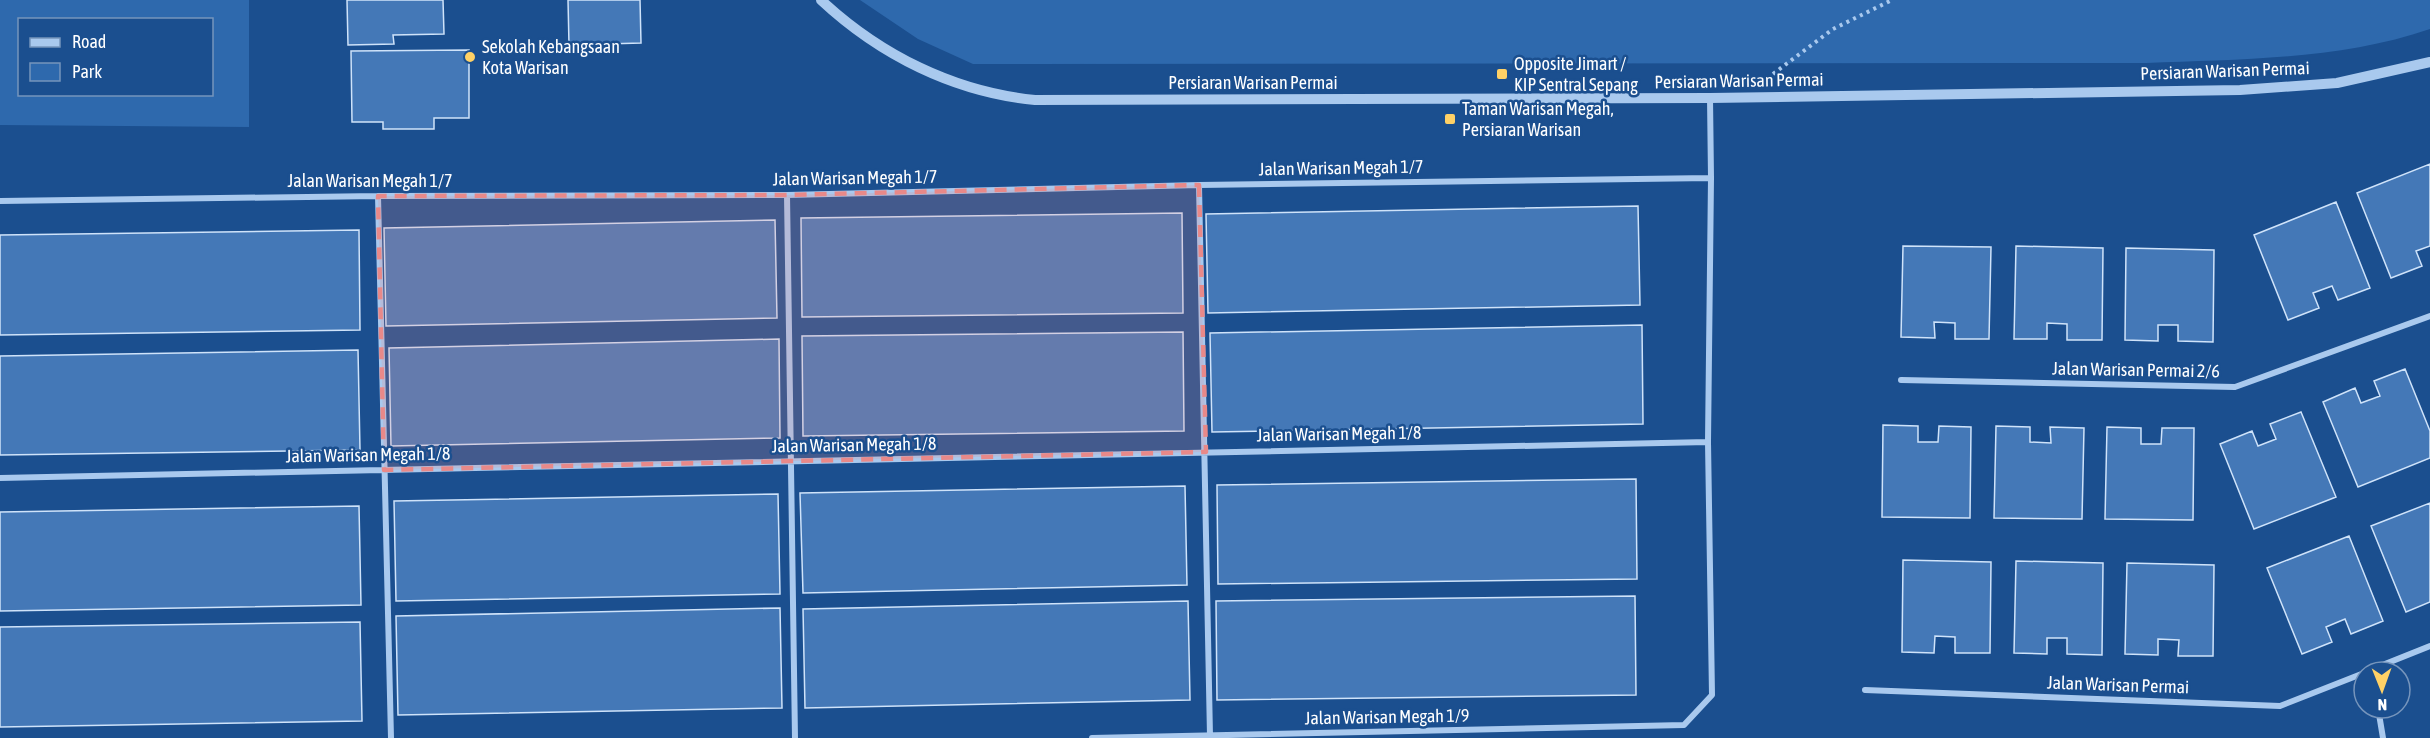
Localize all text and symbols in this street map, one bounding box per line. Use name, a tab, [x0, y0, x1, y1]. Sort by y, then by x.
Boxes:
legend	[18, 18, 213, 96]
text: Road	[72, 31, 106, 52]
place label: Sekolah Kebangsaan Kota Warisan	[482, 36, 620, 78]
marker: Sekolah Kebangsaan Kota Warisan	[463, 50, 477, 64]
place label: Opposite Jimart / KIP Sentral Sepang	[1514, 53, 1638, 95]
street label: Persiaran Warisan Permai	[2140, 57, 2310, 84]
text: Park	[72, 61, 102, 82]
marker: Opposite Jimart / KIP Sentral Sepang	[1495, 67, 1509, 81]
street label: Persiaran Warisan Permai	[1654, 69, 1824, 92]
street label: Persiaran Warisan Permai	[1168, 72, 1338, 93]
place label: Taman Warisan Megah, Persiaran Warisan	[1462, 98, 1614, 140]
marker: Taman Warisan Megah, Persiaran Warisan	[1443, 112, 1457, 126]
street label: Jalan Warisan Megah 1/7	[1258, 156, 1424, 179]
street label: Jalan Warisan Megah 1/7	[772, 166, 938, 189]
street label: Jalan Warisan Megah 1/7	[288, 170, 452, 191]
street label: Jalan Warisan Permai 2/6	[2052, 358, 2220, 381]
street label: Jalan Warisan Megah 1/8	[1256, 422, 1422, 445]
street label: Jalan Warisan Megah 1/8	[771, 433, 937, 456]
street label: Jalan Warisan Megah 1/8	[285, 443, 451, 466]
north arrow	[2352, 660, 2412, 720]
street label: Jalan Warisan Permai	[2047, 672, 2189, 697]
text: N	[2377, 696, 2387, 714]
street label: Jalan Warisan Megah 1/9	[1304, 705, 1470, 728]

